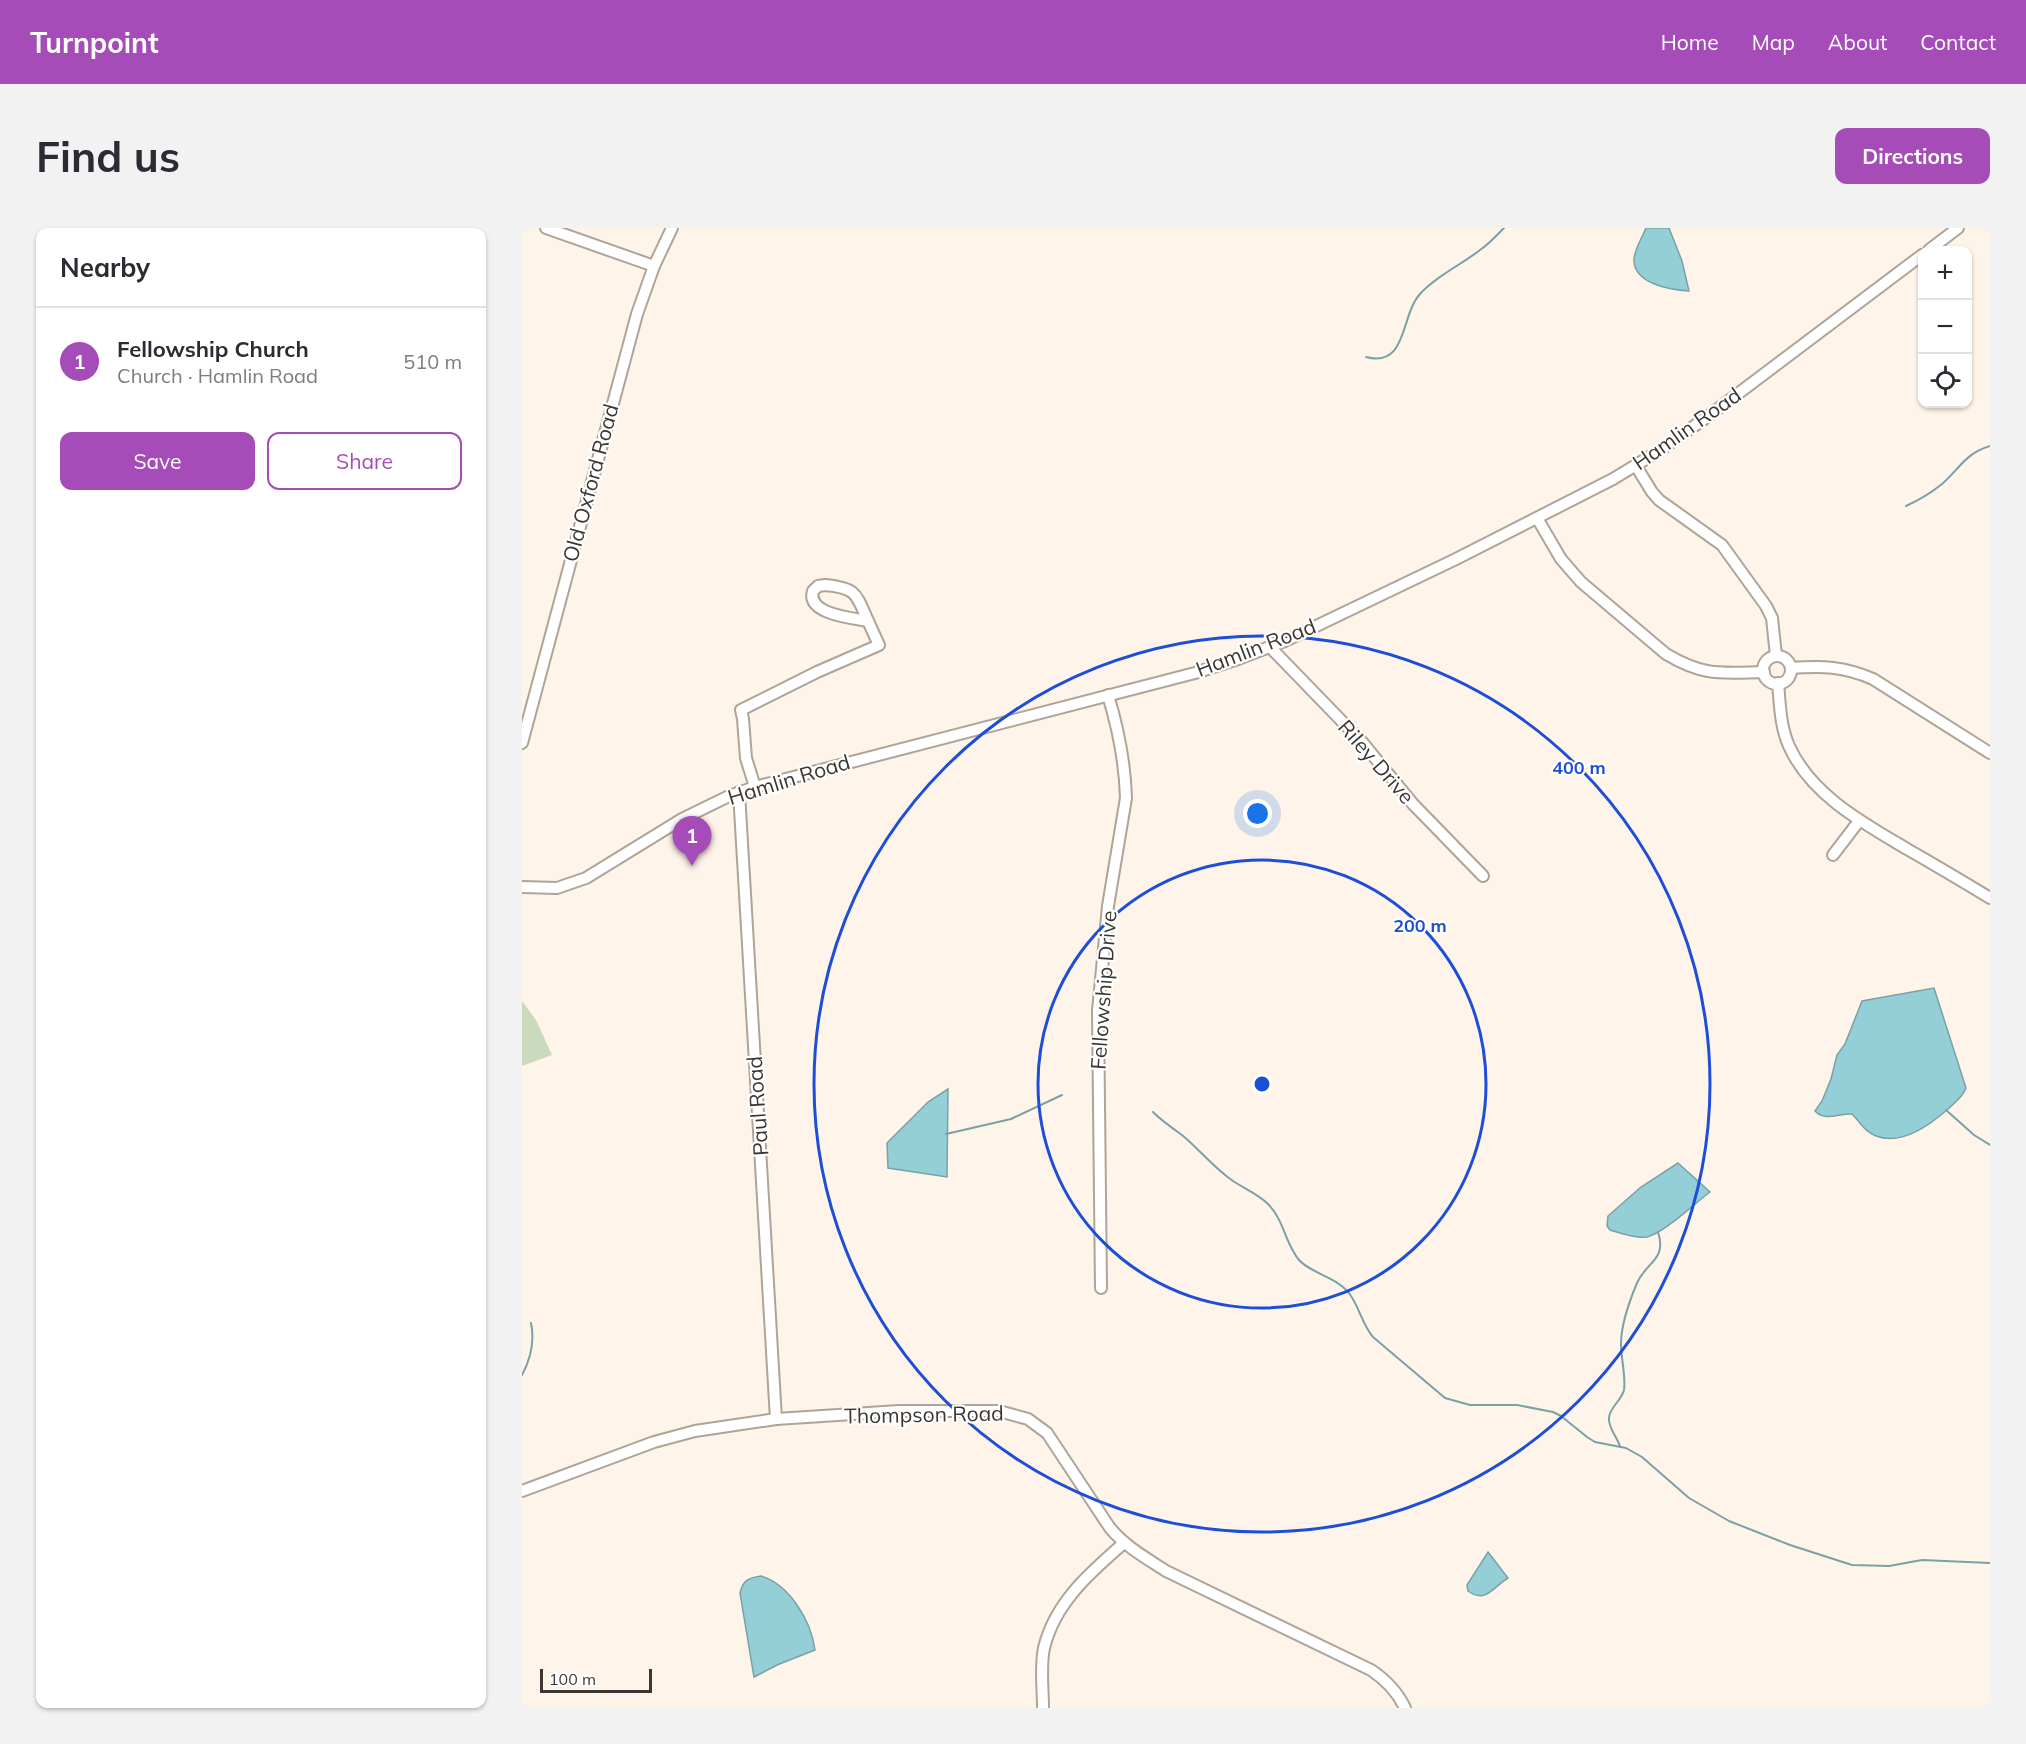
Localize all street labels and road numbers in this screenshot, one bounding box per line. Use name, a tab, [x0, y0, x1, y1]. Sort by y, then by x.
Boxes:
street label: Hamlin Road	[1627, 381, 1746, 475]
street label: Old Oxford Road	[556, 401, 624, 565]
street label: Hamlin Road	[1192, 612, 1319, 682]
street label: Riley Drive	[1333, 714, 1420, 809]
street label: Hamlin Road	[724, 748, 853, 810]
street label: Fellowship Drive	[1084, 910, 1122, 1070]
street label: Paul Road	[741, 1055, 773, 1157]
street label: Thompson Road	[844, 1400, 1004, 1428]

